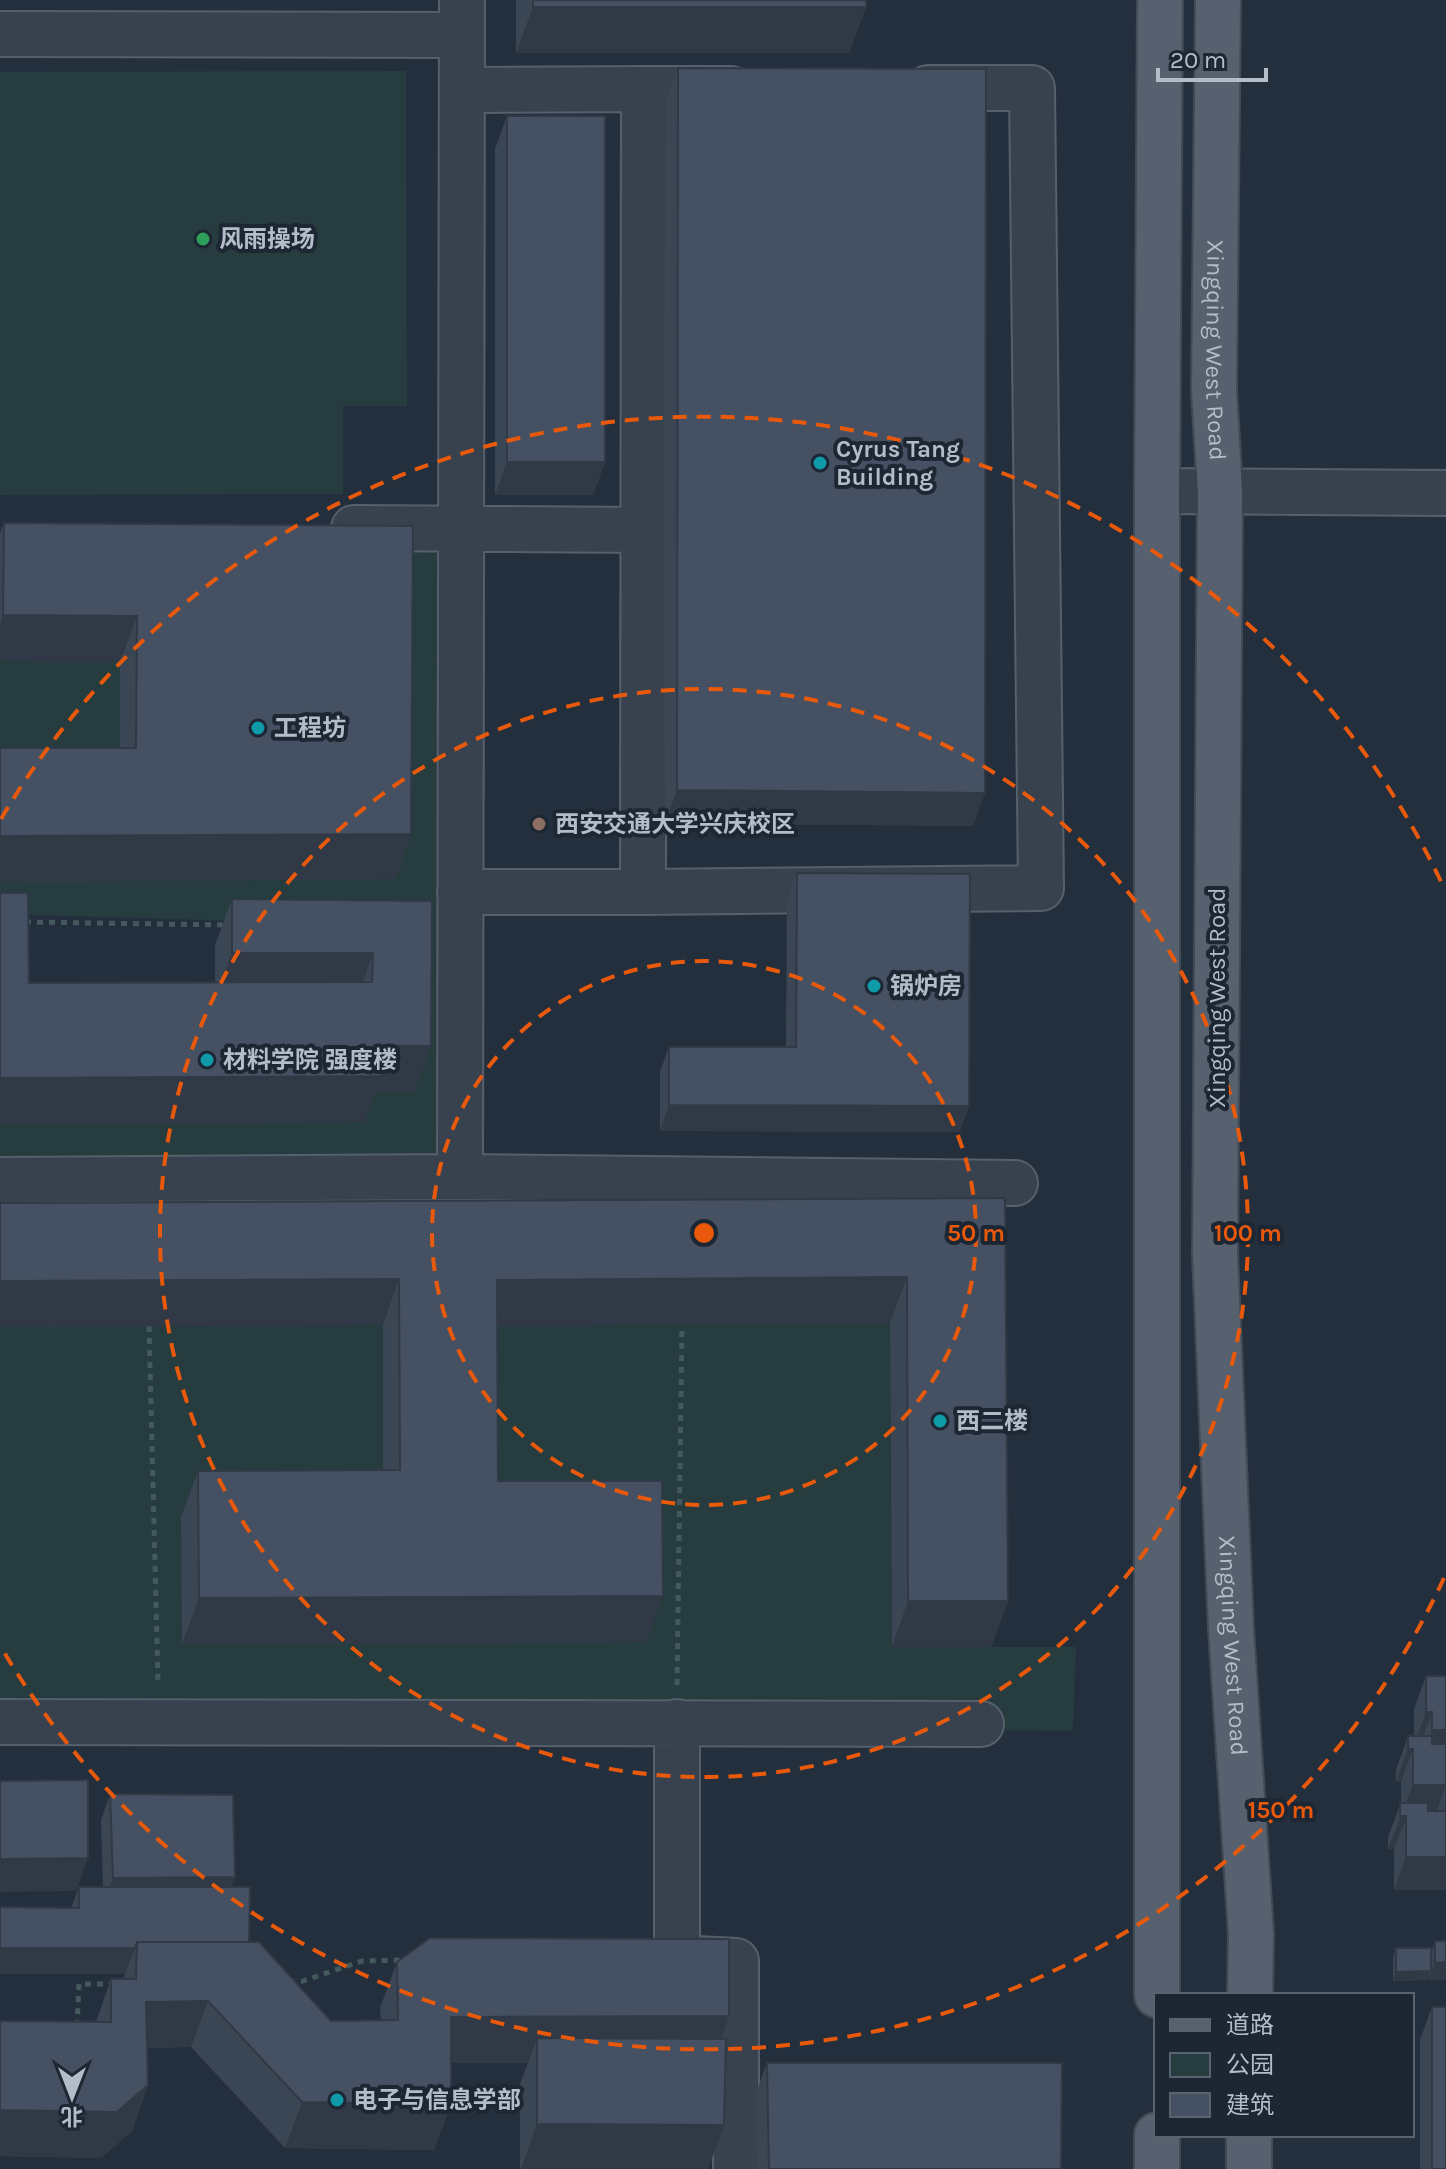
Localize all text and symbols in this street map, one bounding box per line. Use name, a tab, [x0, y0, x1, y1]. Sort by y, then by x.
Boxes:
scale bar	[1158, 32, 1266, 82]
text: 20 m	[1170, 46, 1226, 74]
place label: 风雨操场	[219, 225, 315, 253]
marker: 风雨操场	[194, 230, 212, 248]
street label: Xingqing West Road	[1200, 239, 1232, 461]
place label: Cyrus Tang Building	[836, 435, 960, 491]
marker: Cyrus Tang Building	[811, 454, 829, 472]
place label: 工程坊	[274, 714, 346, 742]
marker: 工程坊	[249, 719, 267, 737]
place label: 西安交通大学兴庆校区	[555, 810, 795, 838]
marker: 西安交通大学兴庆校区	[530, 815, 548, 833]
street label: Xingqing West Road	[1203, 887, 1231, 1109]
place label: 锅炉房	[890, 972, 962, 1000]
marker: 锅炉房	[865, 977, 883, 995]
place label: 材料学院 强度楼	[223, 1046, 397, 1074]
marker: 材料学院 强度楼	[198, 1051, 216, 1069]
centre of rings	[690, 1219, 718, 1247]
text: 50 m	[947, 1219, 1005, 1247]
text: 100 m	[1214, 1219, 1282, 1247]
place label: 西二楼	[956, 1407, 1028, 1435]
marker: 西二楼	[931, 1412, 949, 1430]
street label: Xingqing West Road	[1213, 1534, 1253, 1757]
text: 150 m	[1248, 1796, 1314, 1824]
legend	[1154, 1993, 1414, 2137]
text: 道路	[1226, 2011, 1274, 2039]
text: 公园	[1226, 2051, 1274, 2079]
north arrow	[32, 2057, 112, 2137]
place label: 电子与信息学部	[353, 2086, 521, 2114]
marker: 电子与信息学部	[328, 2091, 346, 2109]
text: 建筑	[1226, 2091, 1274, 2119]
text: 北	[61, 2103, 83, 2129]

